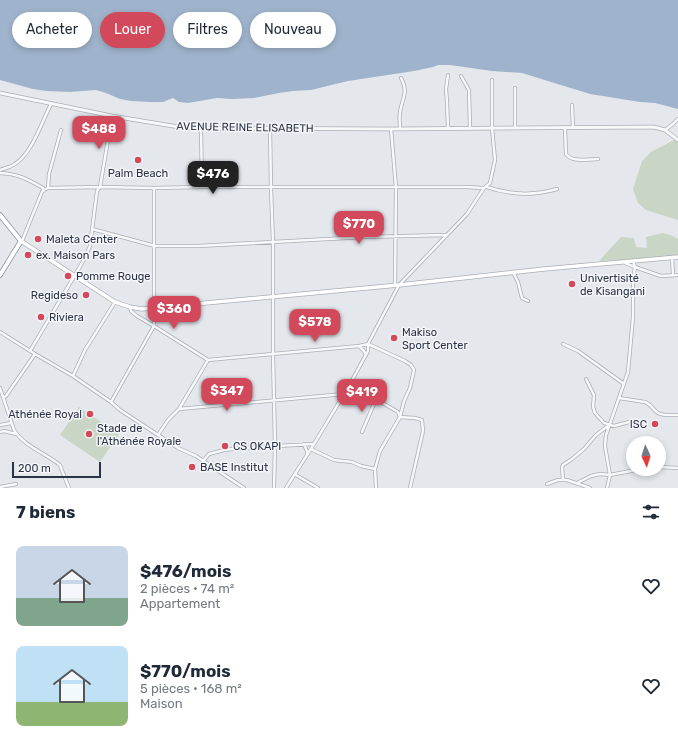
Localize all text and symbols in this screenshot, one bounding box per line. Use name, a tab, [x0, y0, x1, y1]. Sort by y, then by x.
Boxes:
chip: Acheter	[12, 12, 92, 48]
chip: Louer	[100, 12, 165, 48]
chip: Filtres	[173, 12, 242, 48]
chip: Nouveau	[250, 12, 336, 48]
pin: $488	[75, 116, 123, 150]
street label: AVENUE REINE ELISABETH	[176, 120, 314, 135]
text: $488	[81, 121, 117, 136]
marker: Palm Beach	[133, 155, 143, 165]
pin: $476	[189, 161, 237, 195]
text: $476	[197, 166, 229, 181]
place label: Palm Beach	[108, 167, 168, 180]
pin: $770	[335, 211, 383, 245]
text: $770	[343, 216, 375, 231]
place label: Maleta Center	[46, 233, 118, 246]
marker: Maleta Center	[33, 234, 43, 244]
place label: ex. Maison Pars	[36, 249, 115, 262]
marker: ex. Maison Pars	[23, 250, 33, 260]
place label: Pomme Rouge	[76, 270, 151, 283]
marker: Pomme Rouge	[63, 271, 73, 281]
place label: Univertisité de Kisangani	[580, 272, 645, 298]
marker: Univertisité de Kisangani	[567, 279, 577, 289]
place label: Regideso	[31, 289, 78, 302]
marker: Regideso	[81, 290, 91, 300]
pin: $360	[150, 296, 198, 330]
text: $360	[157, 301, 191, 316]
pin: $578	[291, 309, 339, 343]
place label: Riviera	[49, 311, 84, 324]
marker: Riviera	[36, 312, 46, 322]
text: $578	[298, 314, 332, 329]
place label: Makiso Sport Center	[402, 326, 468, 352]
marker: Makiso Sport Center	[389, 333, 399, 343]
pin: $347	[203, 378, 251, 412]
pin: $419	[338, 379, 386, 413]
text: $347	[210, 383, 244, 398]
text: $419	[346, 384, 378, 399]
place label: Athénée Royal	[8, 408, 82, 421]
marker: Athénée Royal	[85, 409, 95, 419]
place label: ISC	[630, 418, 647, 431]
marker: ISC	[650, 419, 660, 429]
place label: Stade de l'Athénée Royale	[97, 422, 181, 448]
marker: Stade de l'Athénée Royale	[84, 429, 94, 439]
north arrow	[626, 436, 666, 476]
map controls	[626, 436, 666, 476]
place label: CS OKAPI	[233, 440, 281, 453]
marker: CS OKAPI	[220, 441, 230, 451]
scale bar	[12, 460, 101, 479]
place label: BASE Institut	[200, 461, 269, 474]
text: 200 m	[18, 462, 51, 475]
marker: BASE Institut	[187, 462, 197, 472]
icon: filters	[640, 501, 662, 523]
text: 7 biens	[16, 502, 75, 522]
text: $476/mois	[140, 561, 231, 581]
icon: home	[48, 562, 96, 610]
icon: heart	[640, 575, 662, 597]
text: 2 pièces · 74 m²	[140, 581, 234, 596]
text: Appartement	[140, 596, 220, 611]
text: $770/mois	[140, 661, 231, 681]
icon: home	[48, 662, 96, 710]
icon: heart	[640, 675, 662, 697]
text: 5 pièces · 168 m²	[140, 681, 242, 696]
text: Maison	[140, 696, 183, 711]

